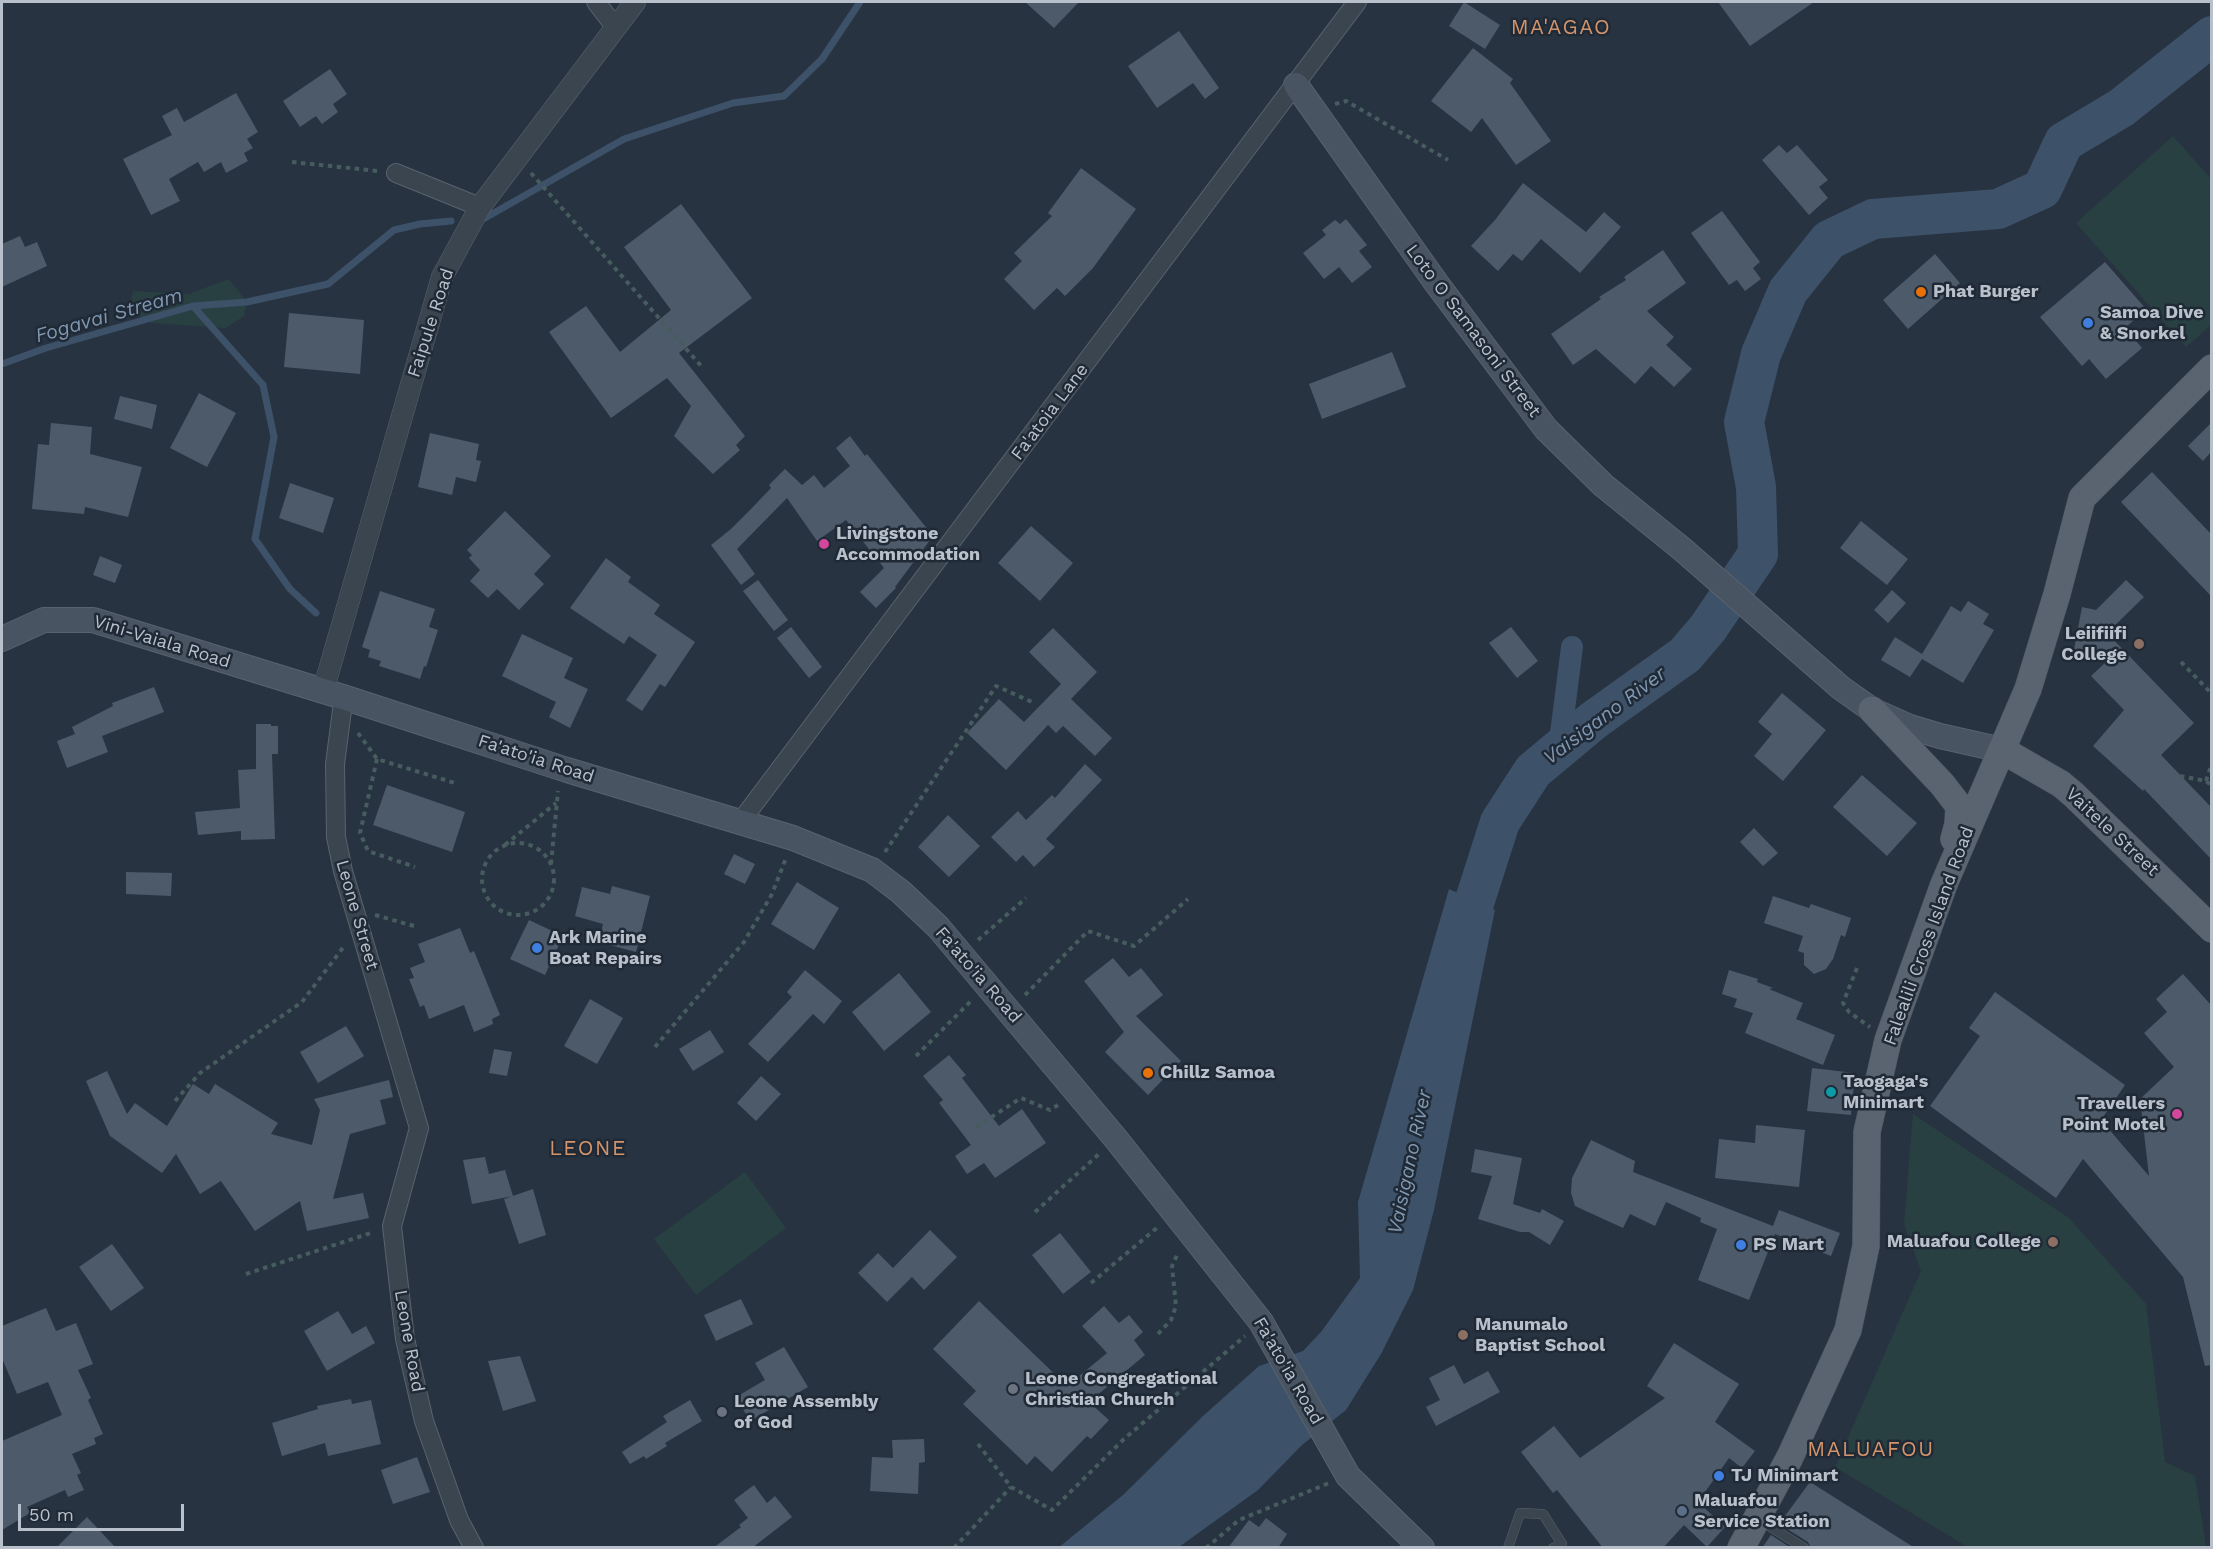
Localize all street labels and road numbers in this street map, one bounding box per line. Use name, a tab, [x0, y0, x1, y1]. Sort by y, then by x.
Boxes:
street label: Loto O Samasoni Street	[1401, 240, 1545, 422]
street label: Faipule Road	[403, 266, 459, 380]
street label: Fa'atoia Lane	[1007, 360, 1093, 464]
street label: Vini-Vaiala Road	[91, 611, 233, 673]
street label: Fa'ato'ia Road	[475, 730, 597, 788]
street label: Vaitele Street	[2061, 783, 2163, 881]
street label: Falealili Cross Island Road	[1879, 824, 1979, 1048]
street label: Leone Street	[331, 857, 383, 973]
street label: Fa'ato'ia Road	[930, 922, 1026, 1028]
street label: Leone Road	[389, 1288, 429, 1394]
street label: Fa'ato'ia Road	[1249, 1313, 1327, 1429]

